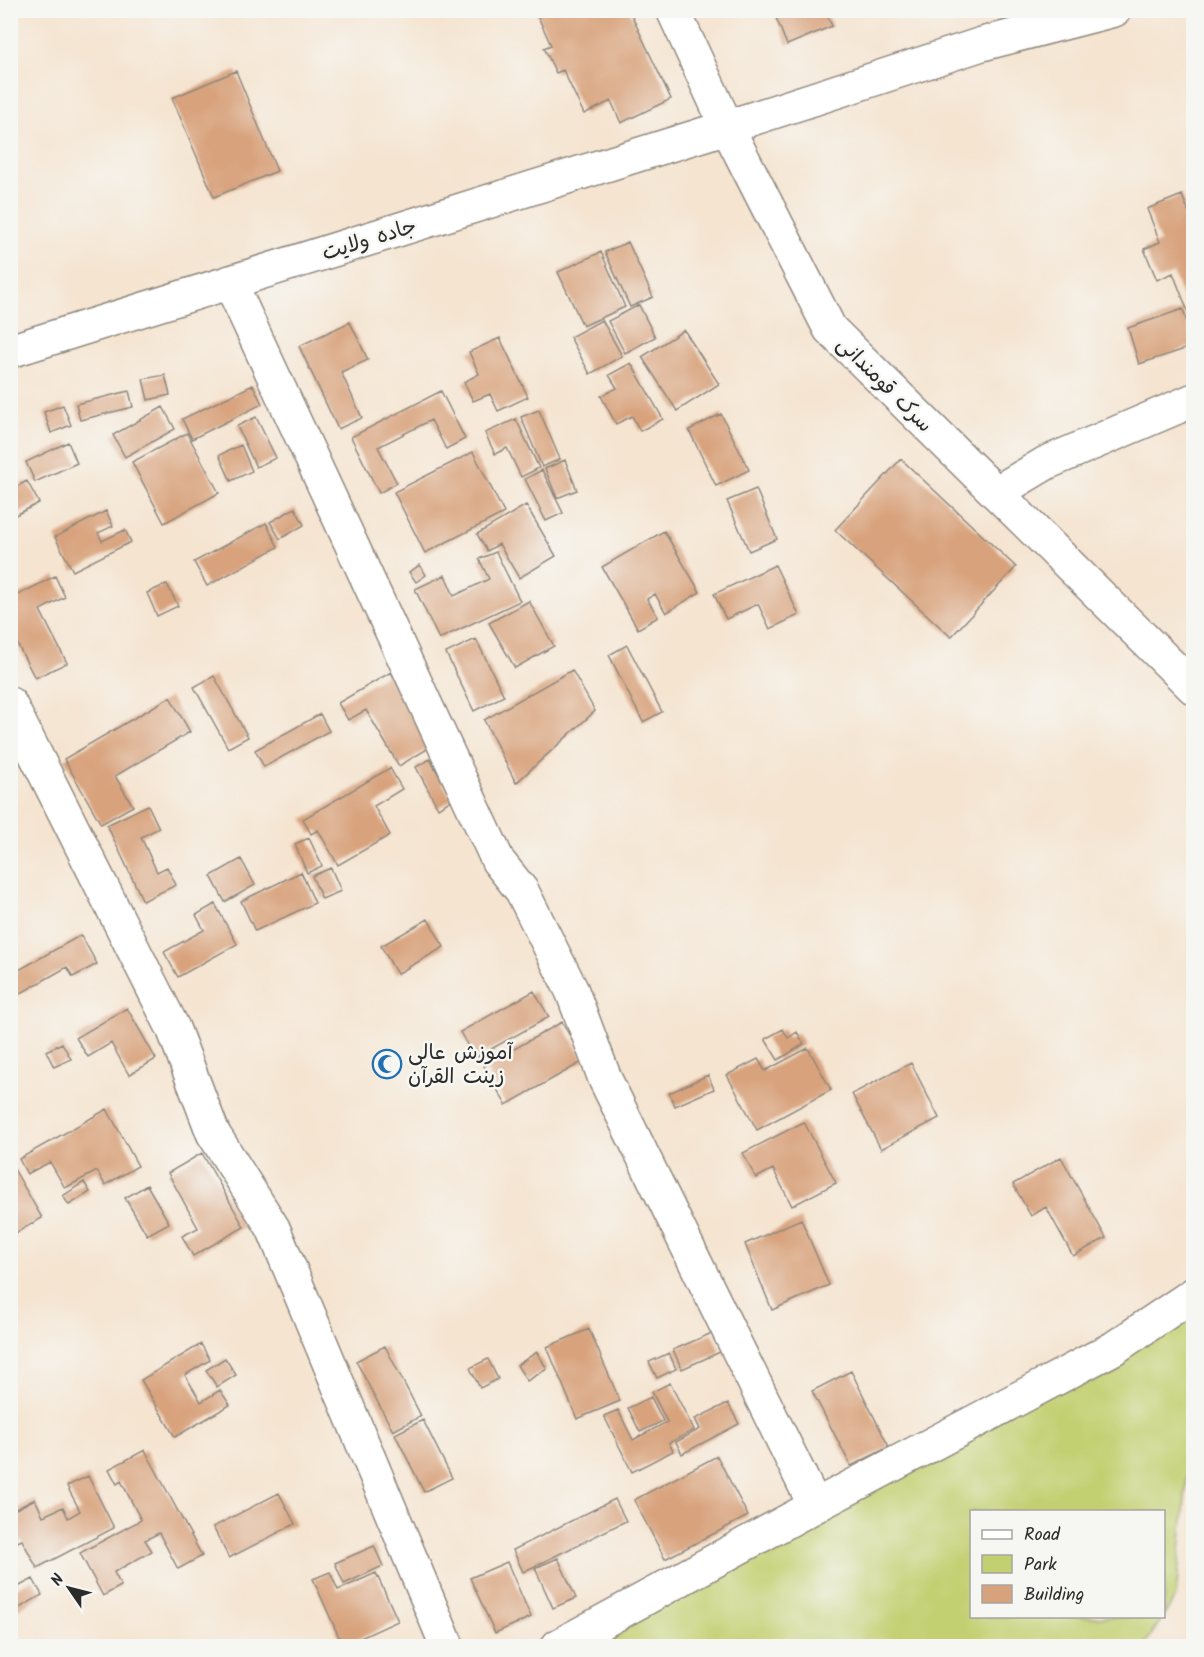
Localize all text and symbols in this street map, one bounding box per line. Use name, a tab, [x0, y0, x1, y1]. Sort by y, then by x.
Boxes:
street label: جاده ولایت	[318, 210, 421, 270]
street label: سرک قومندانی	[828, 329, 940, 441]
place label: آموزش عالی زینت القرآن	[408, 1037, 513, 1094]
mosque icon: آموزش عالی زینت القرآن	[371, 1048, 403, 1080]
legend	[970, 1510, 1165, 1618]
text: Road	[1024, 1521, 1061, 1550]
text: Park	[1024, 1551, 1057, 1580]
north arrow	[39, 1558, 99, 1618]
text: N	[45, 1569, 71, 1592]
text: Building	[1024, 1581, 1084, 1610]

